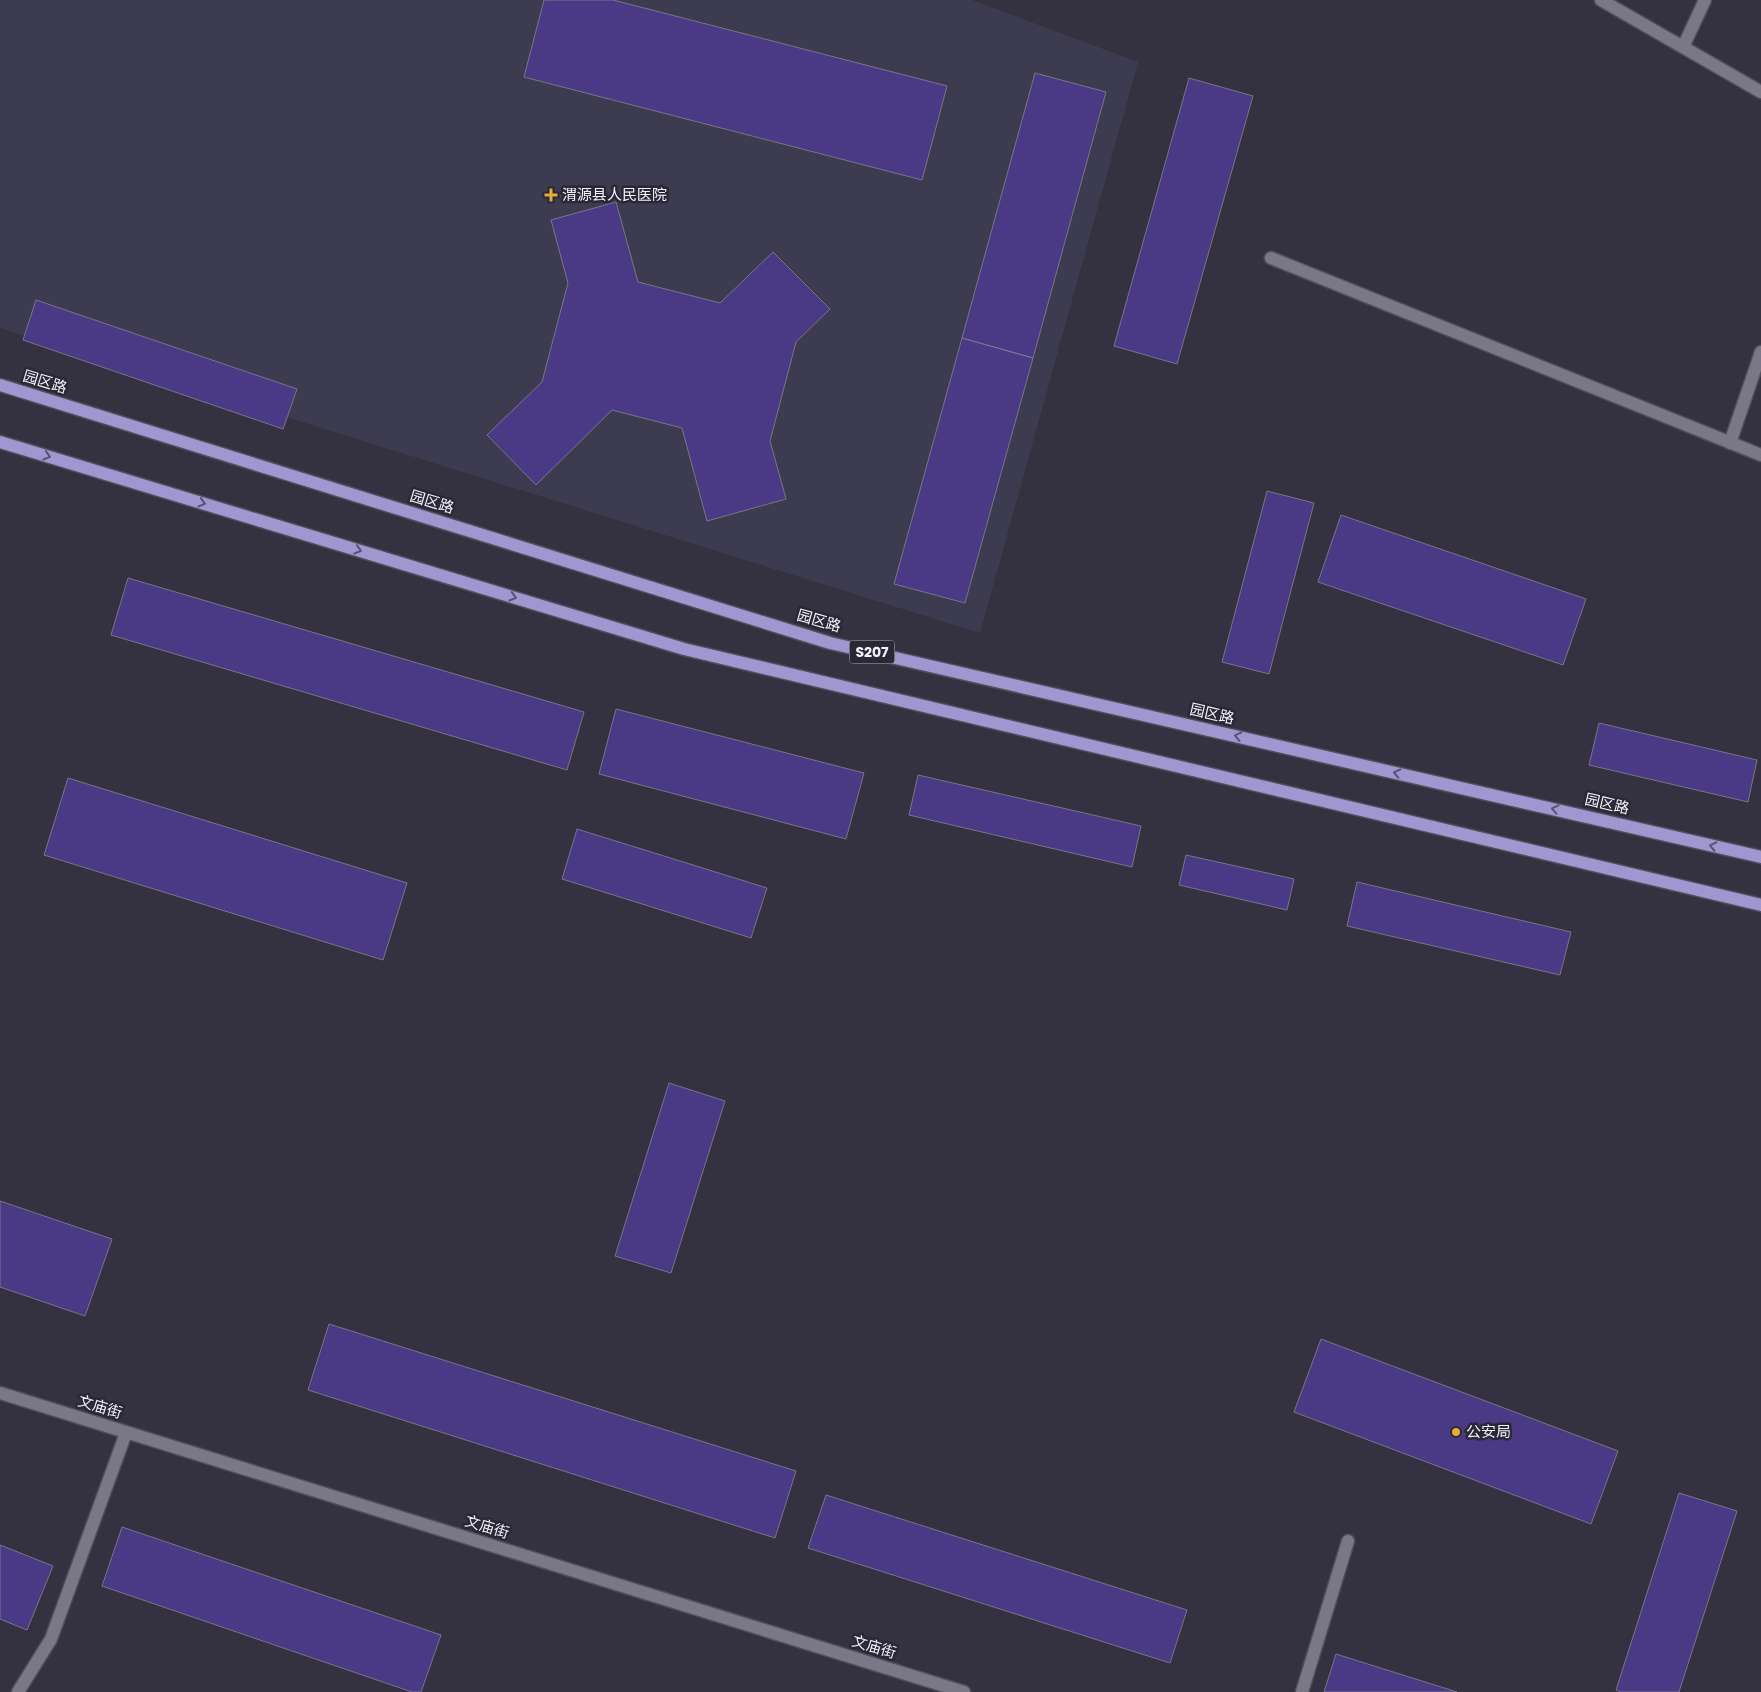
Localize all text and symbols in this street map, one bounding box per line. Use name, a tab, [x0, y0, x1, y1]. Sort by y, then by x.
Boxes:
place label: 渭源县人民医院	[562, 184, 667, 205]
marker: 渭源县人民医院	[544, 188, 558, 202]
street label: 园区路	[21, 365, 70, 398]
one-way arrow	[42, 450, 50, 460]
street label: 园区路	[408, 485, 457, 518]
one-way arrow	[198, 497, 206, 507]
one-way arrow	[353, 545, 361, 555]
one-way arrow	[509, 592, 517, 602]
street label: 园区路	[795, 604, 844, 637]
road number: S207	[850, 640, 894, 664]
street label: 园区路	[1188, 698, 1236, 729]
one-way arrow	[1234, 731, 1243, 742]
one-way arrow	[1392, 768, 1401, 779]
street label: 园区路	[1583, 788, 1631, 819]
one-way arrow	[1551, 804, 1560, 815]
one-way arrow	[1709, 841, 1718, 852]
street label: 文庙街	[76, 1390, 125, 1423]
place label: 公安局	[1466, 1421, 1511, 1442]
marker: 公安局	[1450, 1426, 1462, 1438]
street label: 文庙街	[463, 1510, 512, 1543]
street label: 文庙街	[850, 1630, 899, 1663]

